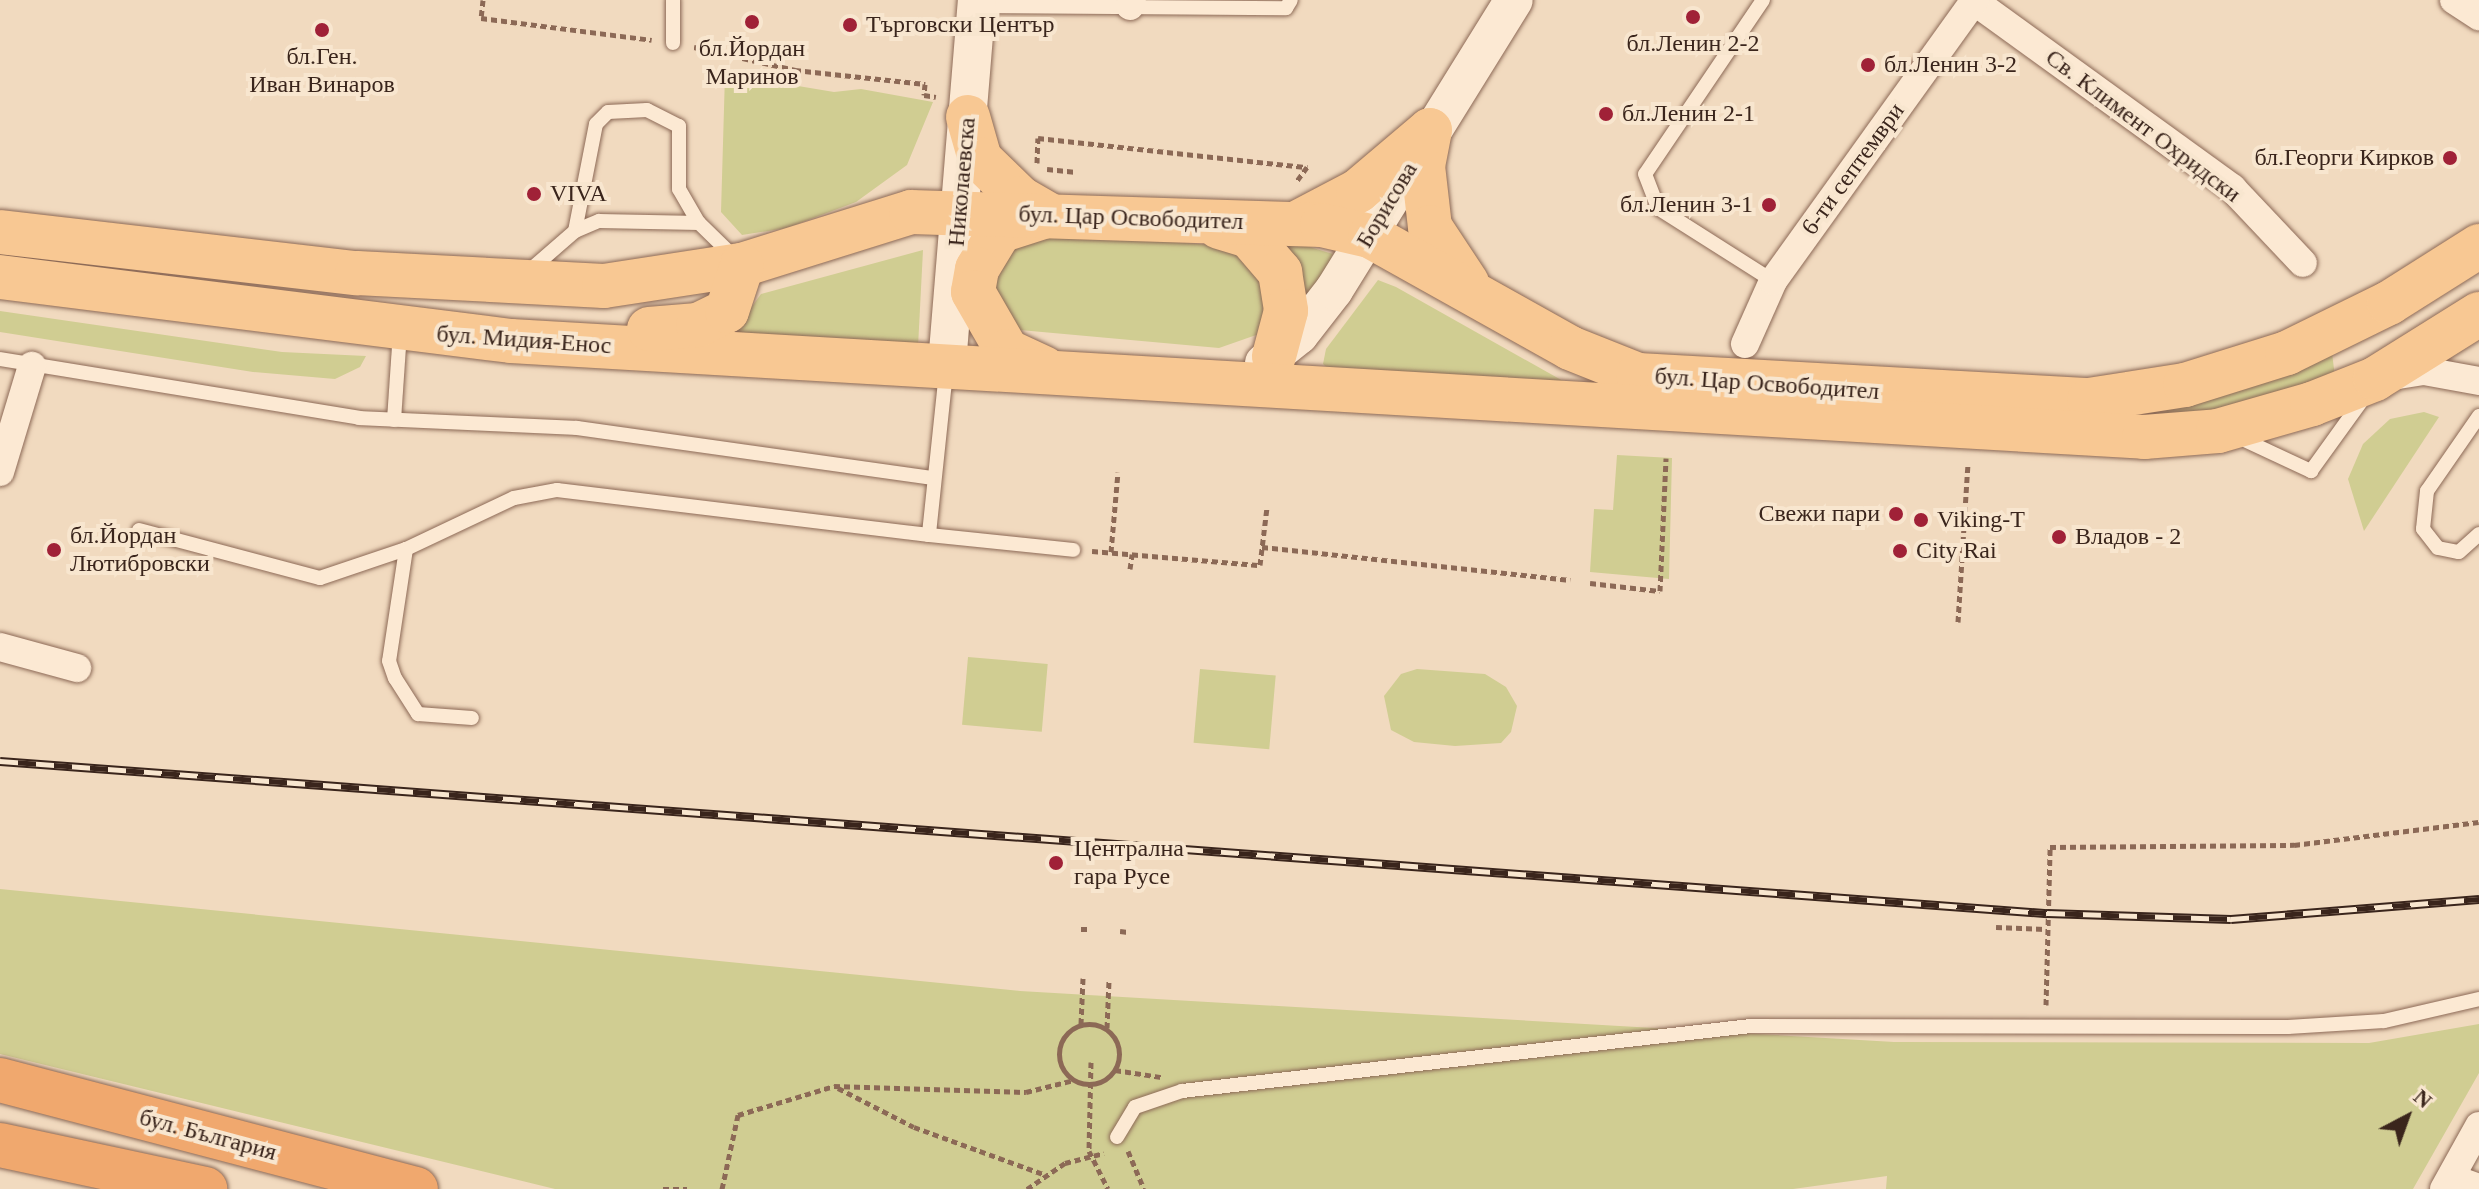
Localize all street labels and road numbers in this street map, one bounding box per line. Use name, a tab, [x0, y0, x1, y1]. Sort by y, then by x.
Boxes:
street label: Св. Климент Охридски	[2040, 43, 2246, 209]
street label: 6-ти септември	[1795, 97, 1911, 241]
street label: Николаевска	[942, 116, 982, 248]
street label: Борисова	[1350, 157, 1424, 253]
street label: бул. Цар Освободител	[1018, 200, 1244, 236]
street label: бул. Мидия-Енос	[436, 320, 612, 360]
street label: бул. Цар Освободител	[1654, 362, 1880, 406]
street label: бул. България	[136, 1103, 280, 1167]

